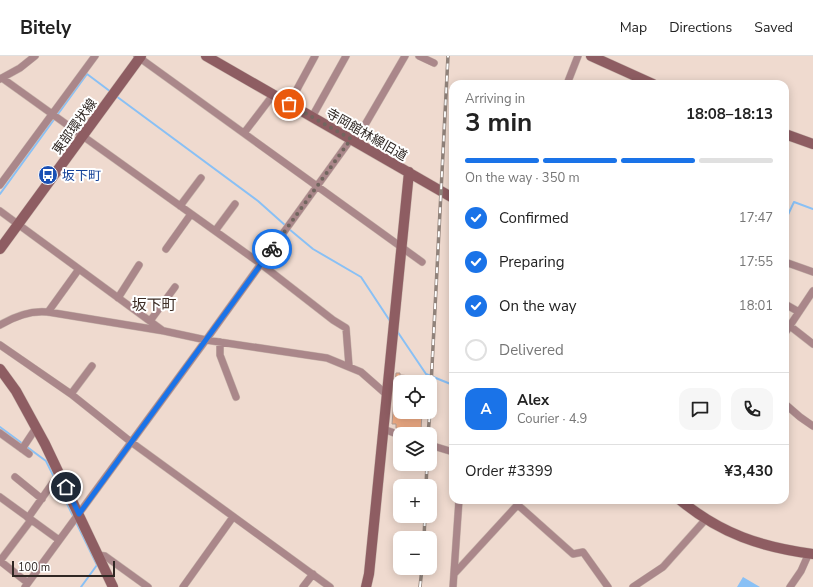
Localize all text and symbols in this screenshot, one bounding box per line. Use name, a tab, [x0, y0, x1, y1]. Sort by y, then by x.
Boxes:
text: Bitely	[20, 15, 71, 41]
text: Map	[620, 18, 647, 37]
text: Directions	[669, 18, 732, 37]
text: Saved	[754, 18, 793, 37]
pin	[272, 87, 306, 121]
text: Arriving in	[465, 90, 525, 108]
icon: bag	[278, 93, 300, 115]
street label: 東部環状線	[48, 95, 101, 158]
street label: 寺岡館林線旧道	[323, 104, 410, 165]
text: 18:08–18:13	[686, 104, 773, 124]
text: 3 min	[465, 105, 532, 140]
bus stop icon: 坂下町	[37, 164, 59, 186]
place label: 坂下町	[62, 167, 101, 185]
text: On the way · 350 m	[465, 169, 580, 187]
icon: check	[465, 207, 487, 229]
text: Confirmed	[499, 208, 569, 228]
text: 17:47	[739, 209, 773, 227]
courier	[252, 229, 292, 269]
icon: bike	[261, 238, 283, 260]
icon: check	[465, 251, 487, 273]
text: Preparing	[499, 252, 564, 272]
text: 17:55	[739, 253, 773, 271]
district label: 坂下町	[131, 295, 177, 315]
icon: check	[465, 295, 487, 317]
text: On the way	[499, 296, 577, 316]
text: 18:01	[739, 297, 773, 315]
text: Delivered	[499, 340, 564, 360]
map controls	[393, 375, 437, 575]
button: locate	[393, 375, 437, 419]
button: chat	[679, 388, 721, 430]
button: phone	[731, 388, 773, 430]
text: Alex	[517, 390, 549, 410]
text: A	[480, 399, 492, 419]
text: Courier · 4.9	[517, 410, 587, 428]
button: layers	[393, 427, 437, 471]
text: Order #3399	[465, 461, 553, 481]
text: ¥3,430	[724, 461, 773, 481]
pin	[49, 470, 83, 504]
icon: home	[55, 476, 77, 498]
button: +	[393, 479, 437, 523]
button: −	[393, 531, 437, 575]
scale bar	[12, 559, 115, 578]
text: 100 m	[18, 560, 50, 575]

